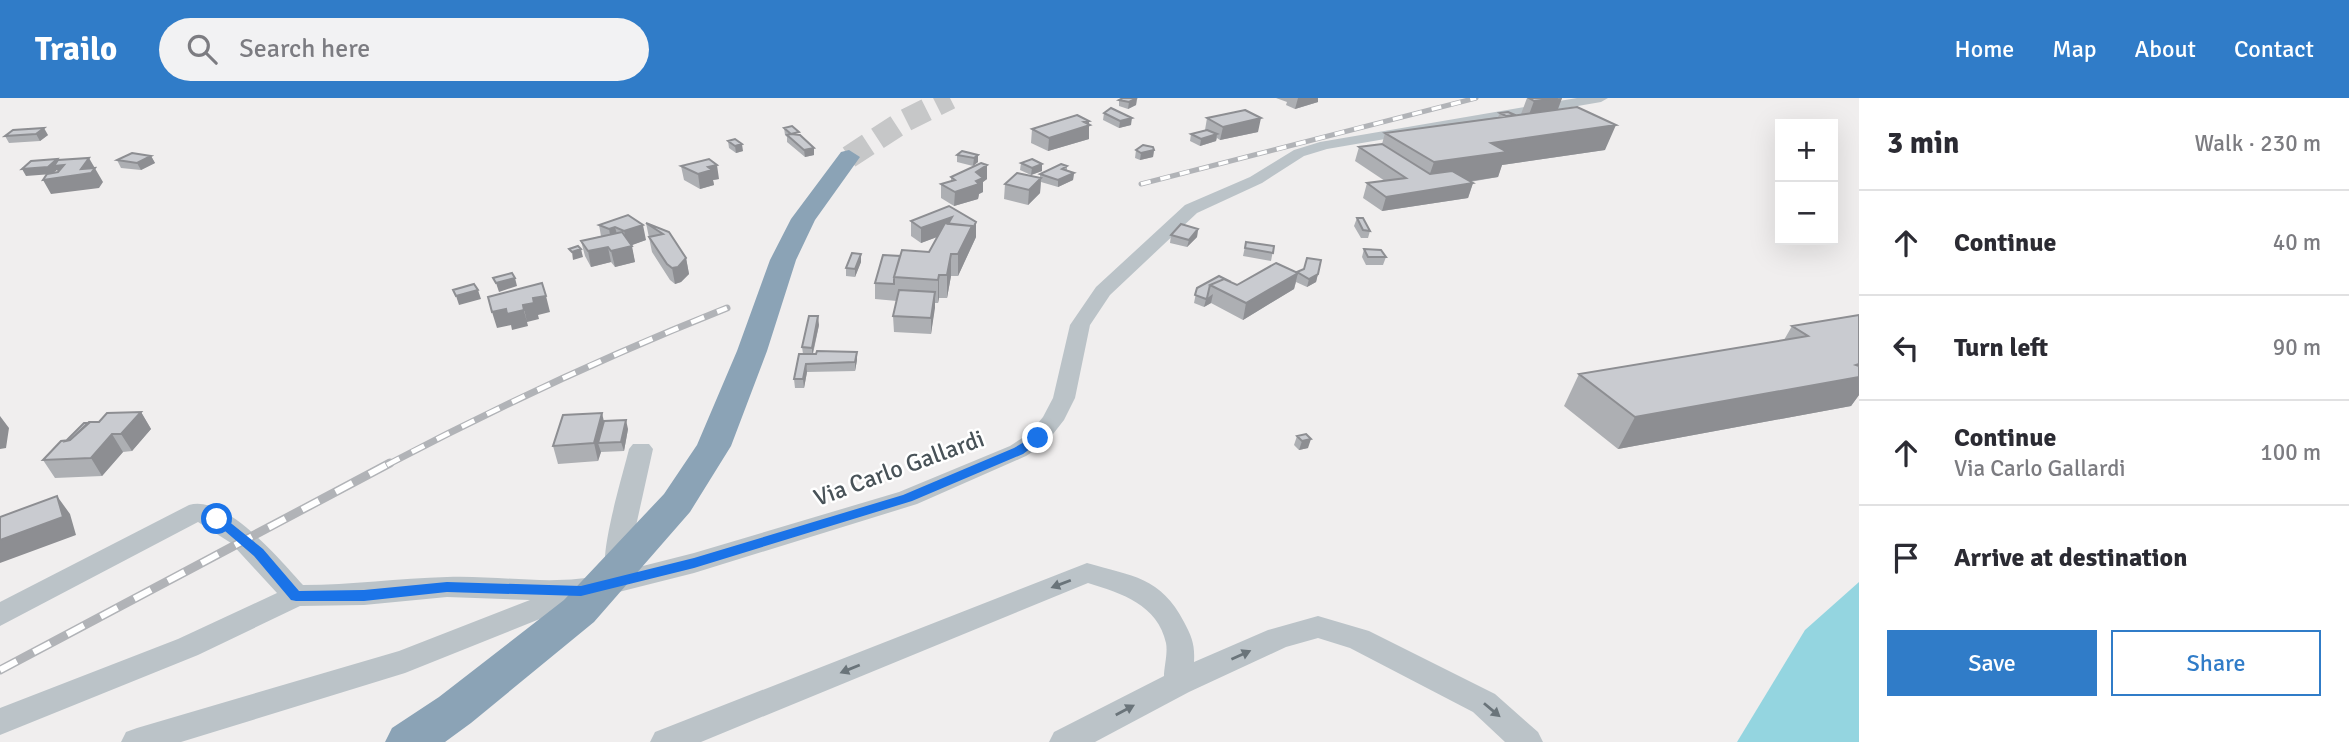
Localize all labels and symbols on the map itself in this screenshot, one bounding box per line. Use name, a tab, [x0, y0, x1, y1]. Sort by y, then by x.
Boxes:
route end	[1022, 422, 1053, 453]
street label: Via Carlo Gallardi	[810, 423, 988, 513]
route start	[201, 503, 232, 534]
one-way arrow	[1050, 578, 1071, 589]
one-way arrow	[1230, 649, 1251, 660]
one-way arrow	[840, 664, 861, 675]
one-way arrow	[1482, 702, 1500, 717]
one-way arrow	[1115, 705, 1135, 716]

